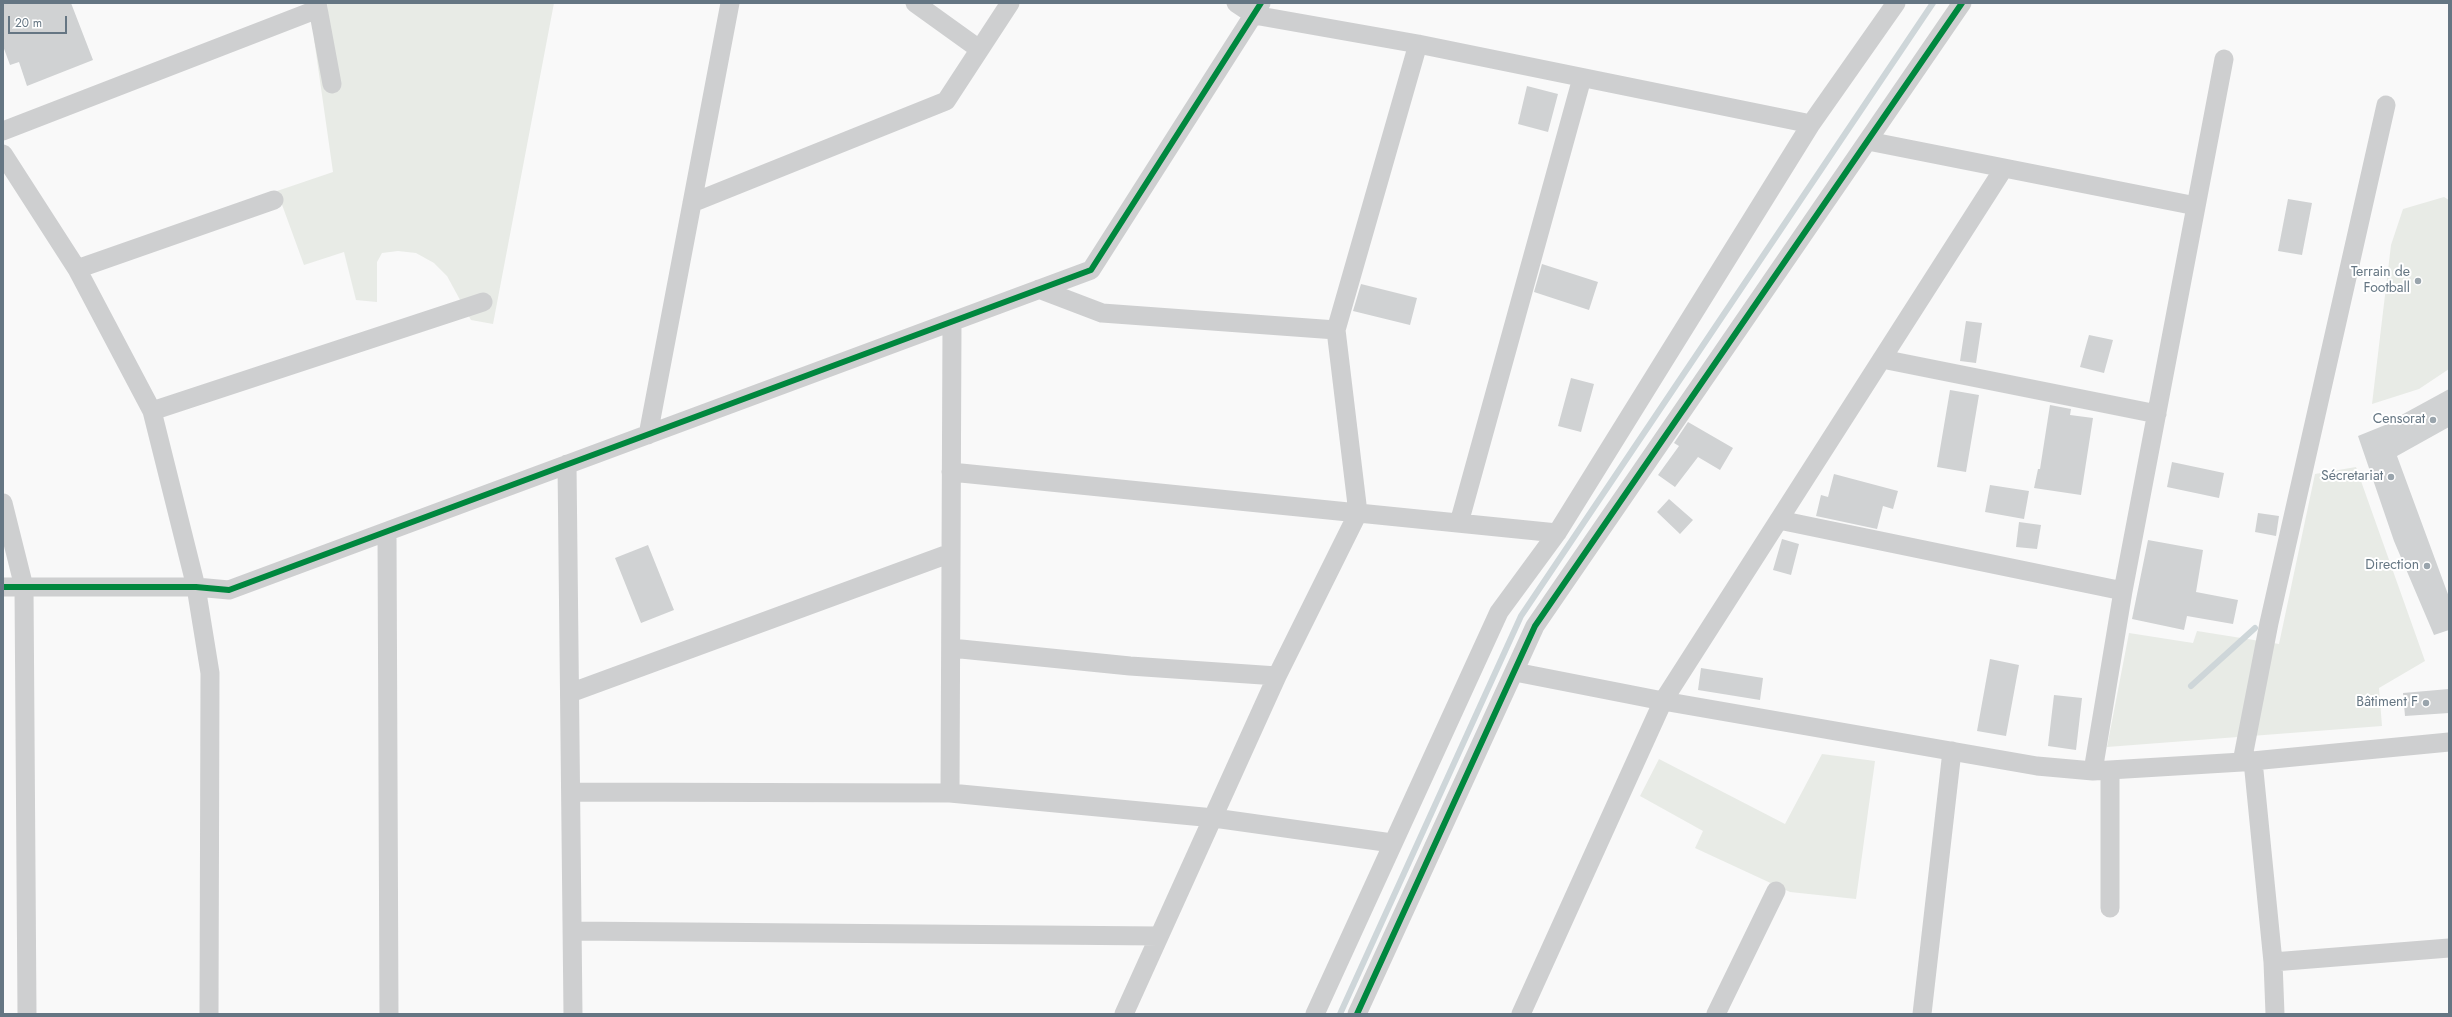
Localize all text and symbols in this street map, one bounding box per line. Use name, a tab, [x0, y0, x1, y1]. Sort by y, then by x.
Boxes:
scale bar	[10, 8, 69, 34]
text: 20 m	[15, 14, 42, 32]
place label: Terrain de Football	[2351, 265, 2410, 298]
marker: Terrain de Football	[2413, 276, 2423, 286]
place label: Censorat	[2373, 412, 2425, 428]
marker: Censorat	[2428, 415, 2438, 425]
place label: Sécretariat	[2321, 469, 2383, 485]
marker: Sécretariat	[2386, 472, 2396, 482]
place label: Direction	[2365, 558, 2419, 574]
marker: Direction	[2422, 561, 2432, 571]
place label: Bâtiment F	[2356, 695, 2418, 711]
marker: Bâtiment F	[2421, 698, 2431, 708]

